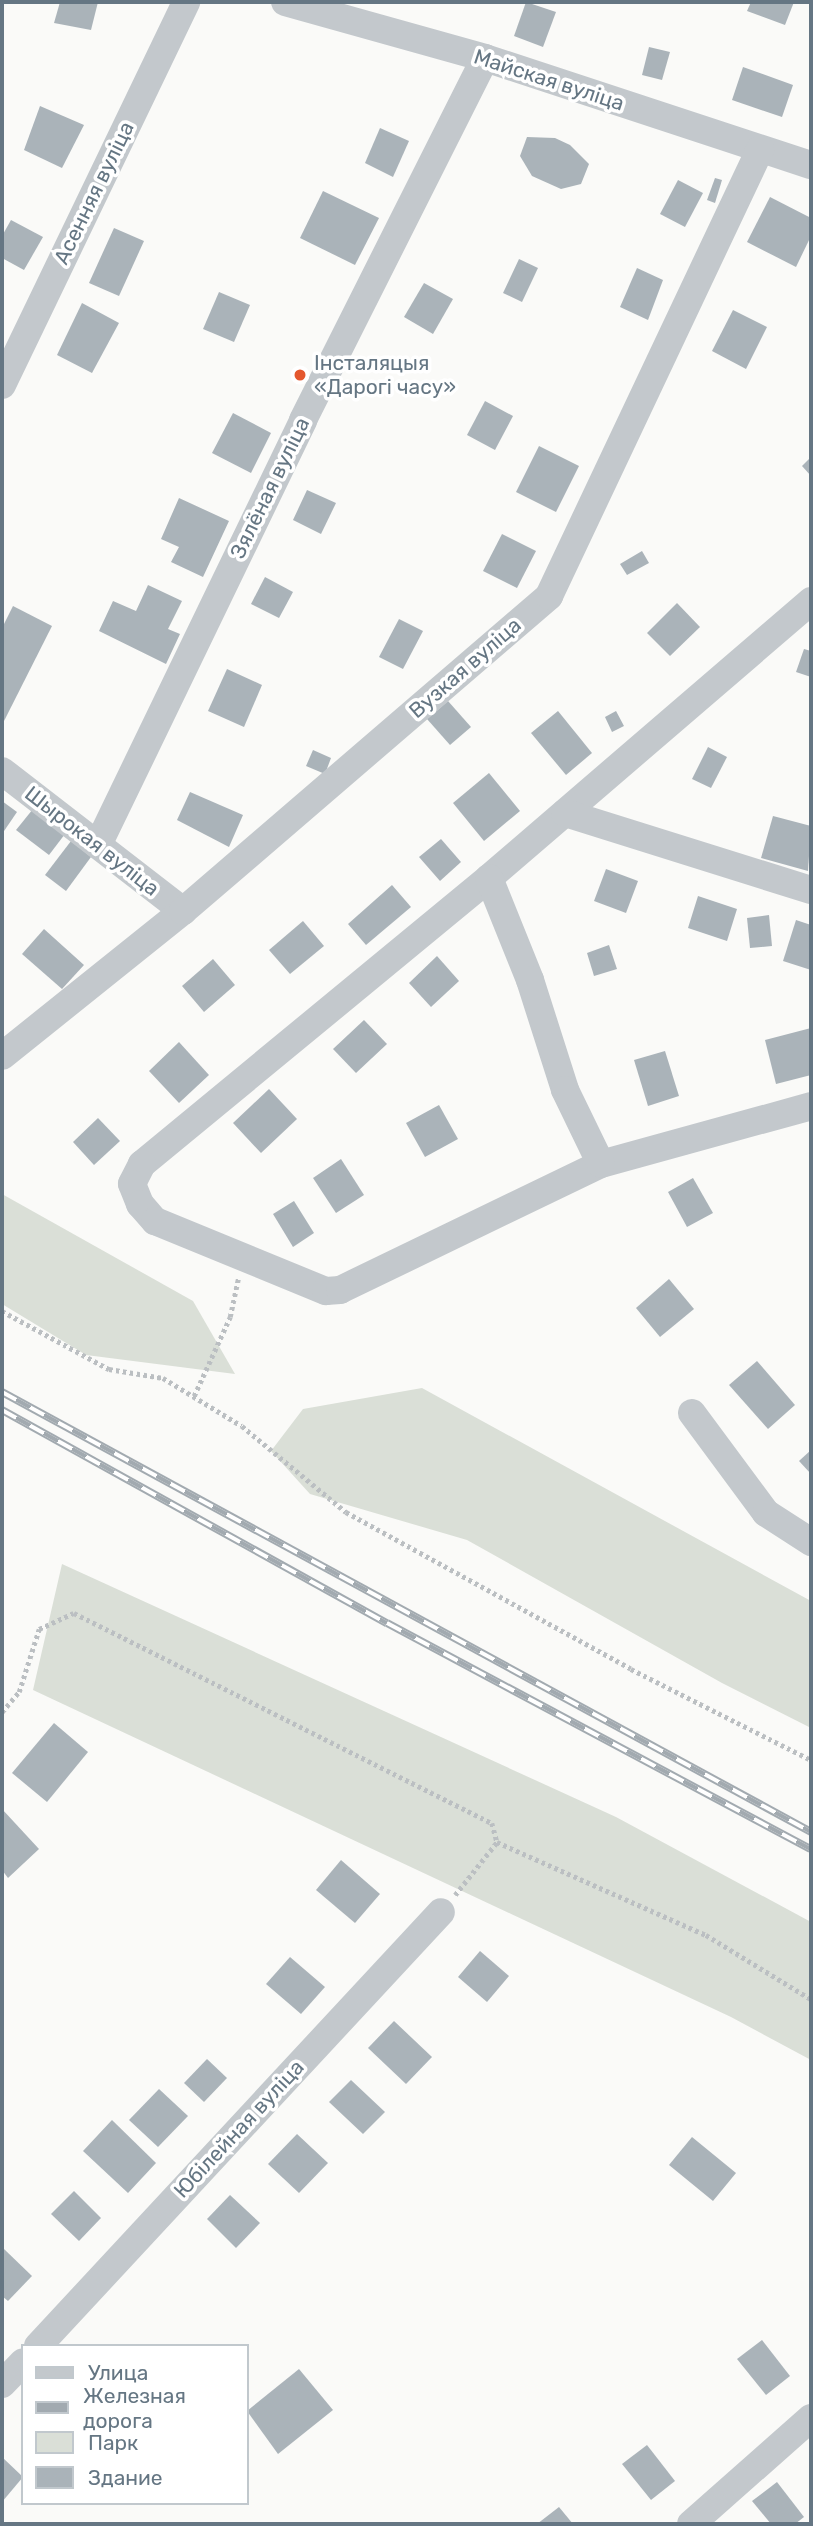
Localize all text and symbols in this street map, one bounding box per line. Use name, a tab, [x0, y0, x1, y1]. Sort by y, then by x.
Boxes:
street label: Майская вуліца	[471, 44, 627, 116]
street label: Асенняя вуліца	[49, 118, 139, 268]
place label: Інсталяцыя «Дарогі часу»	[314, 350, 456, 400]
marker: Інсталяцыя «Дарогі часу»	[292, 367, 308, 383]
street label: Зялёная вуліца	[225, 413, 315, 563]
street label: Вузкая вуліца	[404, 613, 526, 723]
street label: Шырокая вуліца	[20, 781, 164, 901]
street label: Юбілейная вуліца	[169, 2055, 309, 2203]
legend	[21, 2344, 248, 2505]
text: Улица	[88, 2360, 148, 2385]
text: Железная дорога	[83, 2383, 186, 2433]
text: Парк	[88, 2430, 138, 2455]
text: Здание	[88, 2465, 163, 2490]

